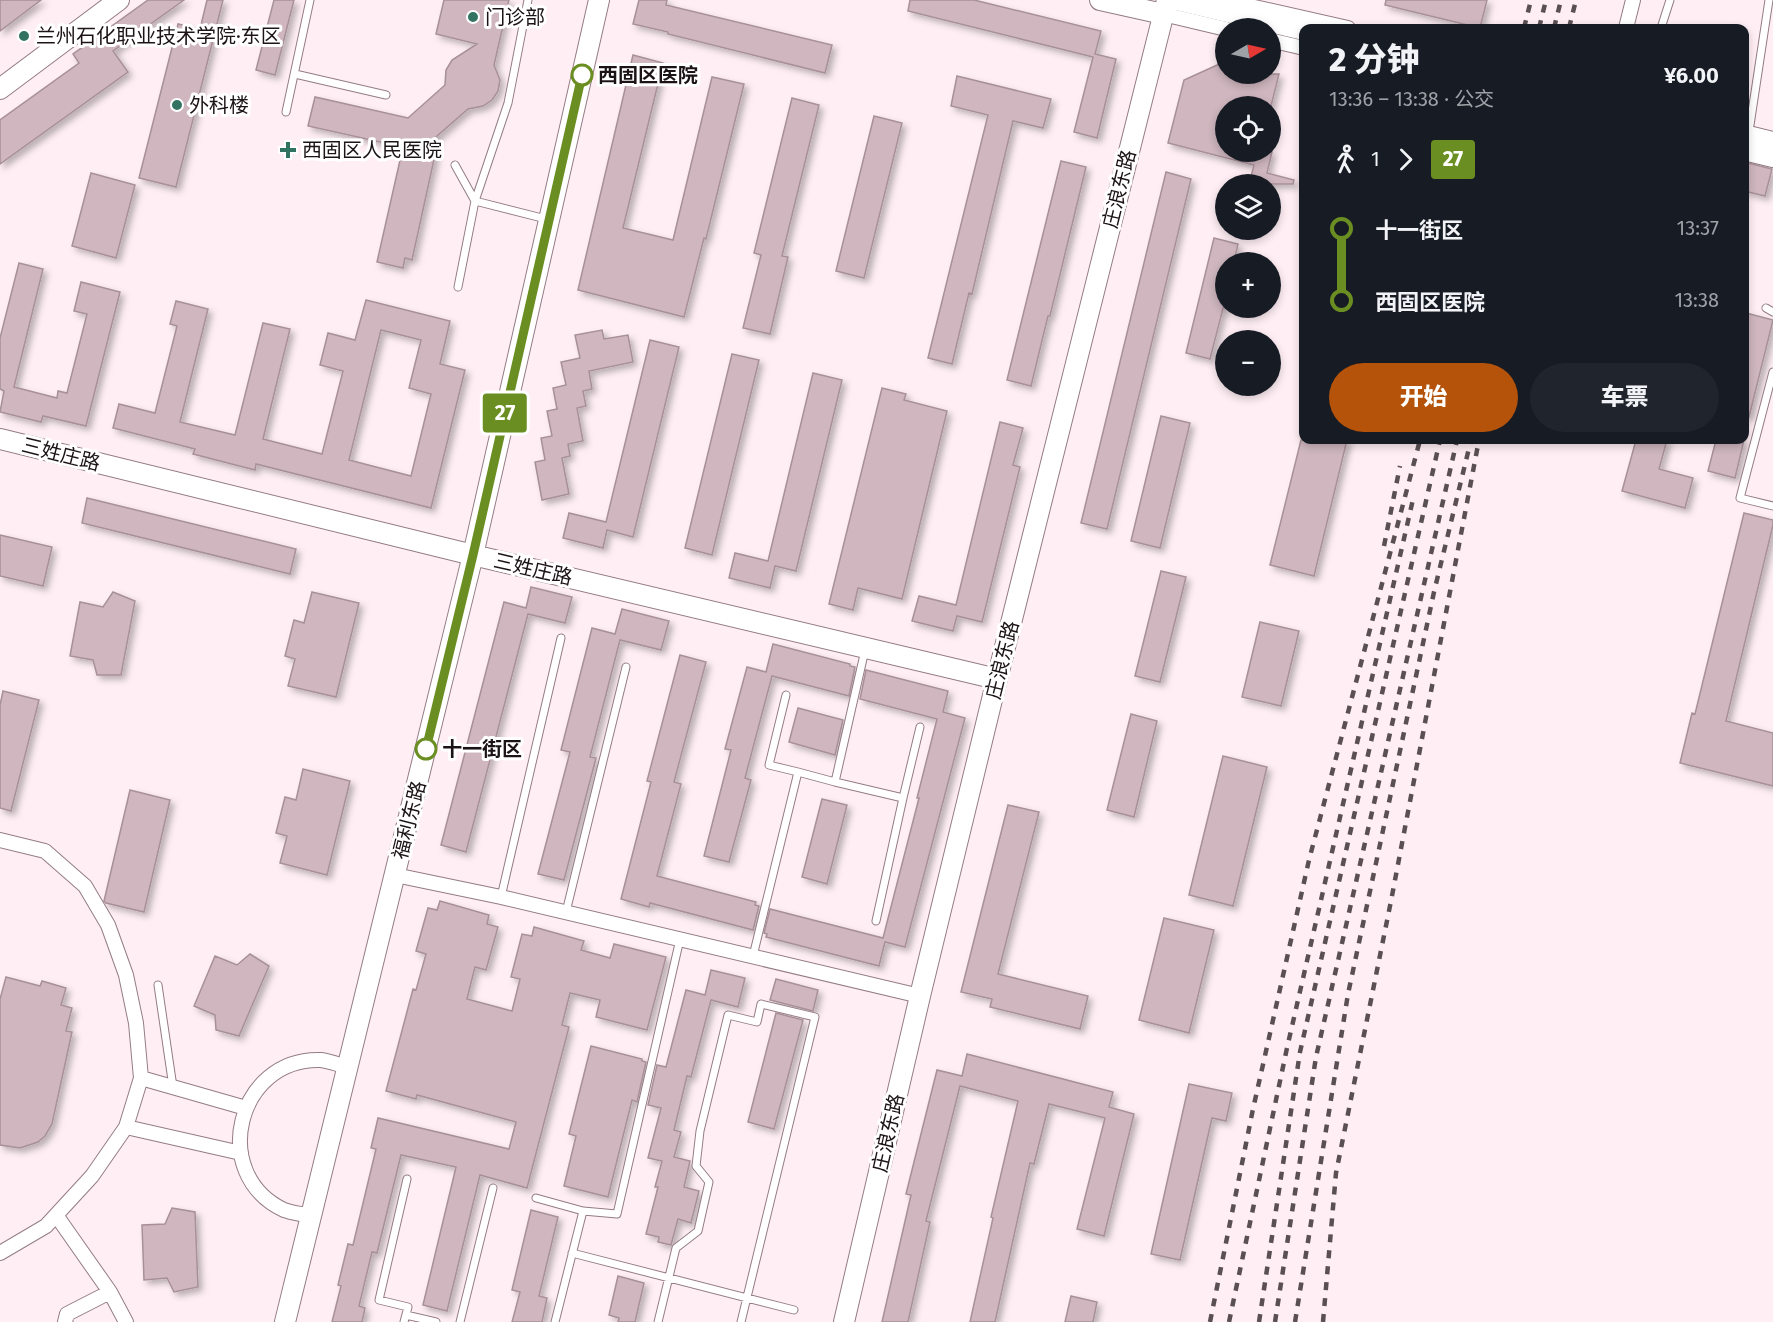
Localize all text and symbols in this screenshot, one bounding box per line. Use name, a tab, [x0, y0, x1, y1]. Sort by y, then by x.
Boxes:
place label: 门诊部	[485, 5, 545, 29]
marker: 门诊部	[466, 10, 480, 24]
north arrow	[1215, 18, 1281, 84]
map controls	[1215, 18, 1281, 396]
place label: 兰州石化职业技术学院·东区	[36, 24, 281, 48]
marker: 兰州石化职业技术学院·东区	[17, 29, 31, 43]
text: 2 分钟	[1329, 40, 1420, 80]
text: ¥6.00	[1664, 62, 1719, 89]
place label: 西固区医院	[598, 63, 698, 87]
marker: 西固区医院	[571, 64, 593, 86]
text: 13:36 – 13:38 · 公交	[1329, 87, 1494, 111]
place label: 外科楼	[189, 93, 249, 117]
button: locate	[1215, 96, 1281, 162]
marker: 外科楼	[170, 98, 184, 112]
place label: 西固区人民医院	[302, 138, 442, 162]
marker: 西固区人民医院	[279, 141, 297, 159]
icon: walk	[1329, 143, 1362, 176]
icon: forward	[1389, 143, 1422, 176]
text: 27	[1443, 146, 1463, 172]
street label: 庄浪东路	[1098, 147, 1140, 231]
text: 1	[1371, 147, 1380, 171]
button: layers	[1215, 174, 1281, 240]
text: 13:37	[1677, 216, 1719, 240]
text: 十一街区	[1375, 217, 1463, 244]
button: +	[1215, 252, 1281, 318]
text: 13:38	[1674, 288, 1719, 312]
text: 西固区医院	[1375, 289, 1485, 316]
button: −	[1215, 330, 1281, 396]
button: 开始	[1329, 363, 1518, 432]
button: 车票	[1530, 363, 1719, 432]
line badge: 27	[478, 394, 532, 432]
text: 27	[495, 400, 515, 426]
street label: 三姓庄路	[19, 433, 103, 475]
street label: 三姓庄路	[491, 548, 575, 590]
street label: 庄浪东路	[981, 618, 1023, 702]
place label: 十一街区	[442, 737, 522, 761]
marker: 十一街区	[415, 738, 437, 760]
street label: 福利东路	[388, 778, 430, 862]
street label: 庄浪东路	[867, 1091, 909, 1175]

